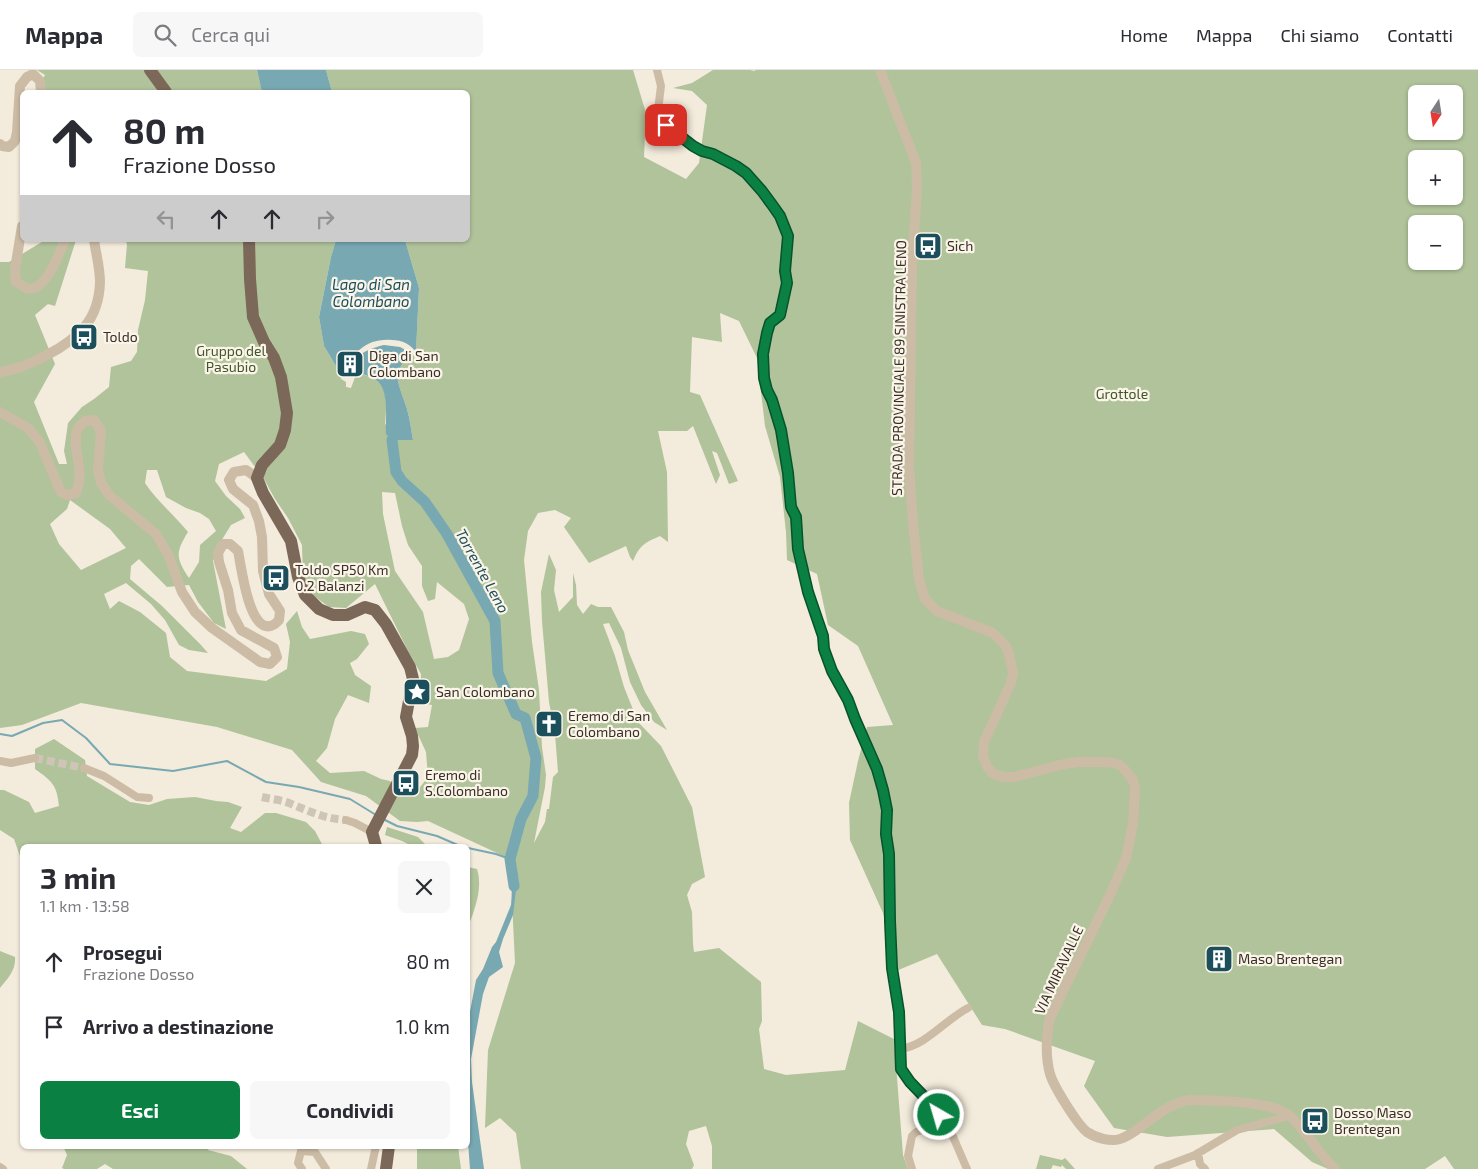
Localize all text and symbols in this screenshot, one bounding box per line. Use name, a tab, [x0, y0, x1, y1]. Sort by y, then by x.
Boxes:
search box	[133, 12, 483, 57]
text: Mappa	[25, 20, 103, 49]
icon: search	[151, 21, 179, 49]
text: Cerca qui	[191, 23, 270, 46]
text: Home	[1120, 24, 1168, 46]
text: Mappa	[1196, 24, 1252, 46]
text: Chi siamo	[1280, 24, 1359, 46]
text: Contatti	[1387, 24, 1453, 46]
north arrow	[1408, 85, 1462, 140]
map controls	[1408, 85, 1463, 270]
pin	[645, 104, 687, 146]
text: 80 m	[123, 109, 205, 151]
icon: ahead	[40, 110, 105, 175]
icon: arrive	[652, 111, 680, 139]
button: +	[1408, 150, 1463, 205]
text: Frazione Dosso	[123, 151, 276, 177]
icon: left	[152, 205, 180, 233]
icon: ahead	[205, 205, 233, 233]
icon: ahead	[258, 205, 286, 233]
icon: right	[311, 205, 339, 233]
button: −	[1408, 215, 1463, 270]
bus stop icon: Sich	[913, 231, 943, 261]
place label: Sich	[947, 237, 973, 254]
street label: STRADA PROVINCIALE 89 SINISTRA LENO	[888, 240, 909, 496]
water label: Lago di San Colombano	[332, 275, 410, 310]
bus stop icon: Toldo	[69, 322, 99, 352]
place label: Toldo	[103, 328, 138, 345]
park label: Gruppo del Pasubio	[196, 342, 267, 375]
place label: Diga di San Colombano	[369, 347, 441, 380]
building icon: Diga di San Colombano	[335, 349, 365, 379]
park label: Grottole	[1096, 385, 1148, 402]
water label: Torrente Leno	[452, 525, 513, 616]
place label: Toldo SP50 Km 0.2 Balanzi	[295, 561, 389, 594]
bus stop icon: Toldo SP50 Km 0.2 Balanzi	[261, 563, 291, 593]
place icon: San Colombano	[402, 677, 432, 707]
place label: San Colombano	[436, 683, 535, 700]
place label: Eremo di San Colombano	[568, 707, 650, 740]
church icon: Eremo di San Colombano	[534, 709, 564, 739]
place label: Eremo di S.Colombano	[425, 766, 508, 799]
bus stop icon: Eremo di S.Colombano	[391, 768, 421, 798]
text: 3 min	[40, 859, 116, 895]
button: close	[398, 861, 450, 913]
text: 1.1 km · 13:58	[40, 896, 130, 915]
street label: VIA MIRAVALLE	[1031, 923, 1086, 1017]
text: Prosegui	[83, 941, 162, 964]
building icon: Maso Brentegan	[1204, 944, 1234, 974]
icon: ahead	[40, 948, 68, 976]
text: 80 m	[406, 950, 450, 973]
place label: Maso Brentegan	[1238, 950, 1342, 967]
text: Frazione Dosso	[83, 964, 194, 983]
icon: arrive	[40, 1013, 68, 1041]
text: Arrivo a destinazione	[83, 1015, 274, 1038]
text: 1.0 km	[396, 1015, 450, 1038]
button: Esci	[40, 1081, 240, 1139]
button: Condividi	[250, 1081, 450, 1139]
position arrow	[912, 1088, 964, 1140]
place label: Dosso Maso Brentegan	[1334, 1104, 1412, 1137]
bus stop icon: Dosso Maso Brentegan	[1300, 1106, 1330, 1136]

